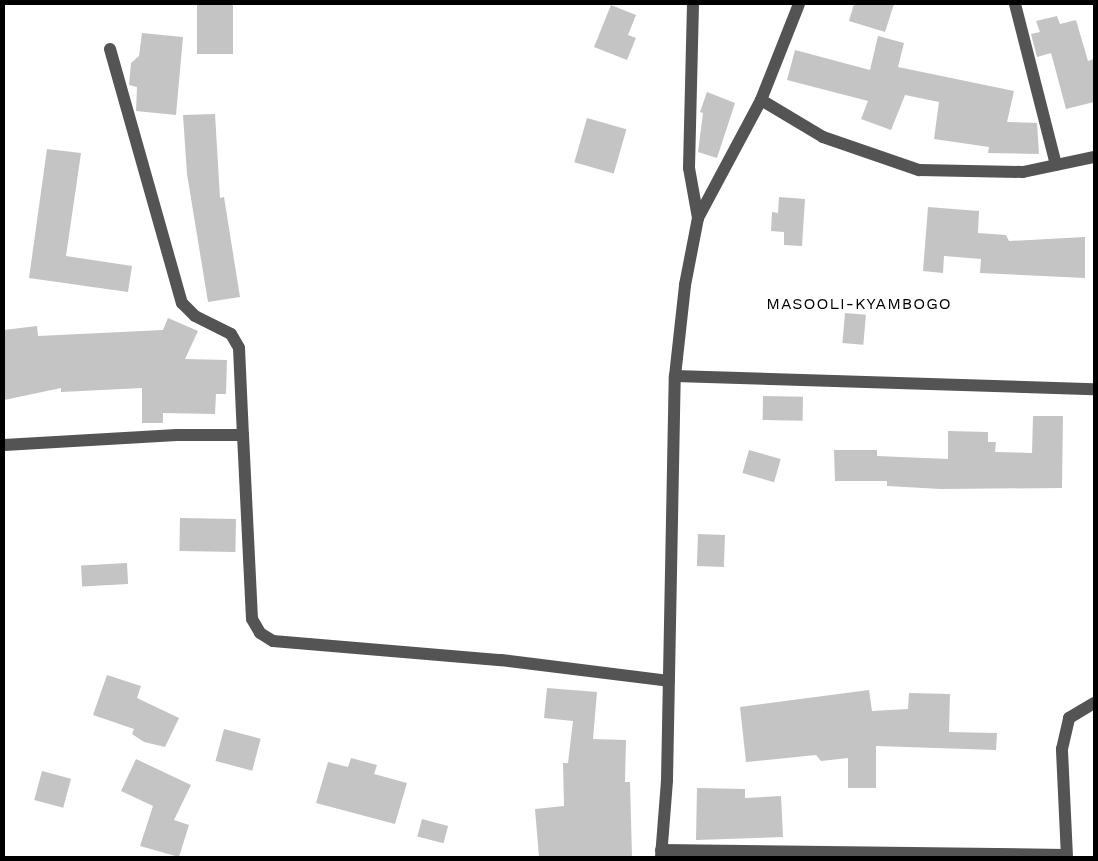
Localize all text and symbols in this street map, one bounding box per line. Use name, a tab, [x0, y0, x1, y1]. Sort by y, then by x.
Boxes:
district label: MASOOLI-KYAMBOGO	[764, 294, 954, 314]

